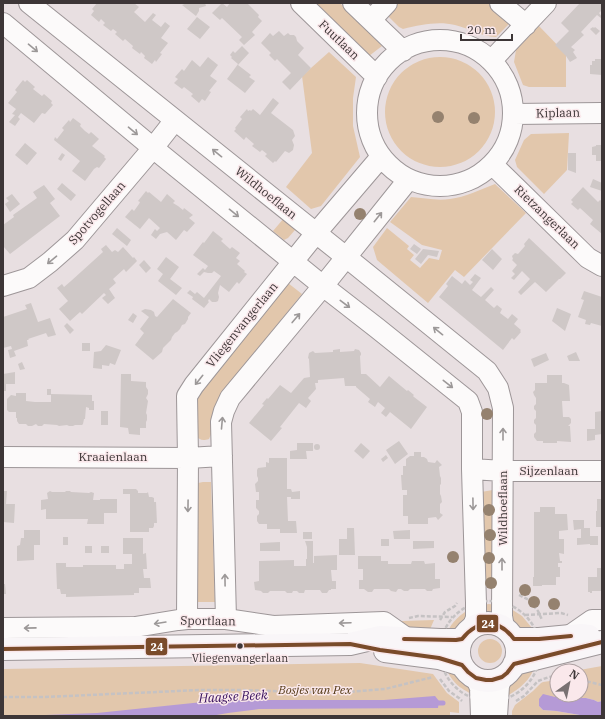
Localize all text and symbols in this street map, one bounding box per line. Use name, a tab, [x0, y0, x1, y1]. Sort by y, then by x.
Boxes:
scale bar	[461, 16, 512, 42]
street label: Fuutlaan	[316, 17, 363, 63]
text: 20 m	[467, 22, 496, 37]
one-way arrow	[28, 44, 38, 53]
street label: Kiplaan	[536, 105, 580, 120]
one-way arrow	[128, 127, 138, 136]
one-way arrow	[211, 149, 222, 157]
street label: Wildhoeflaan	[232, 163, 301, 222]
street label: Spotvogellaan	[65, 178, 129, 248]
street label: Rietzangerlaan	[511, 182, 584, 252]
one-way arrow	[228, 209, 239, 218]
one-way arrow	[374, 212, 383, 223]
one-way arrow	[47, 255, 58, 264]
street label: Vliegenvangerlaan	[203, 279, 281, 370]
one-way arrow	[340, 299, 351, 308]
one-way arrow	[292, 313, 301, 323]
one-way arrow	[432, 327, 443, 336]
one-way arrow	[194, 374, 203, 385]
one-way arrow	[442, 380, 453, 388]
one-way arrow	[219, 416, 226, 429]
one-way arrow	[499, 428, 507, 441]
street label: Kraaienlaan	[78, 449, 148, 464]
street label: Sijzenlaan	[520, 463, 579, 478]
street label: Wildhoeflaan	[495, 470, 510, 546]
one-way arrow	[469, 497, 476, 510]
one-way arrow	[184, 499, 192, 512]
one-way arrow	[498, 558, 506, 571]
one-way arrow	[221, 574, 229, 587]
street label: Sportlaan	[180, 613, 236, 628]
line badge: 24	[476, 614, 499, 633]
text: 24	[481, 617, 495, 631]
one-way arrow	[154, 619, 167, 627]
one-way arrow	[339, 620, 352, 627]
one-way arrow	[24, 624, 37, 632]
line badge: 24	[145, 637, 168, 656]
text: 24	[150, 640, 164, 654]
marker: Vliegenvangerlaan	[235, 641, 245, 651]
place label: Vliegenvangerlaan	[192, 651, 288, 665]
north arrow	[549, 663, 589, 703]
text: N	[567, 666, 582, 683]
park label: Bosjes van Pex	[277, 682, 352, 697]
water label: Haagse Beek	[197, 686, 268, 707]

